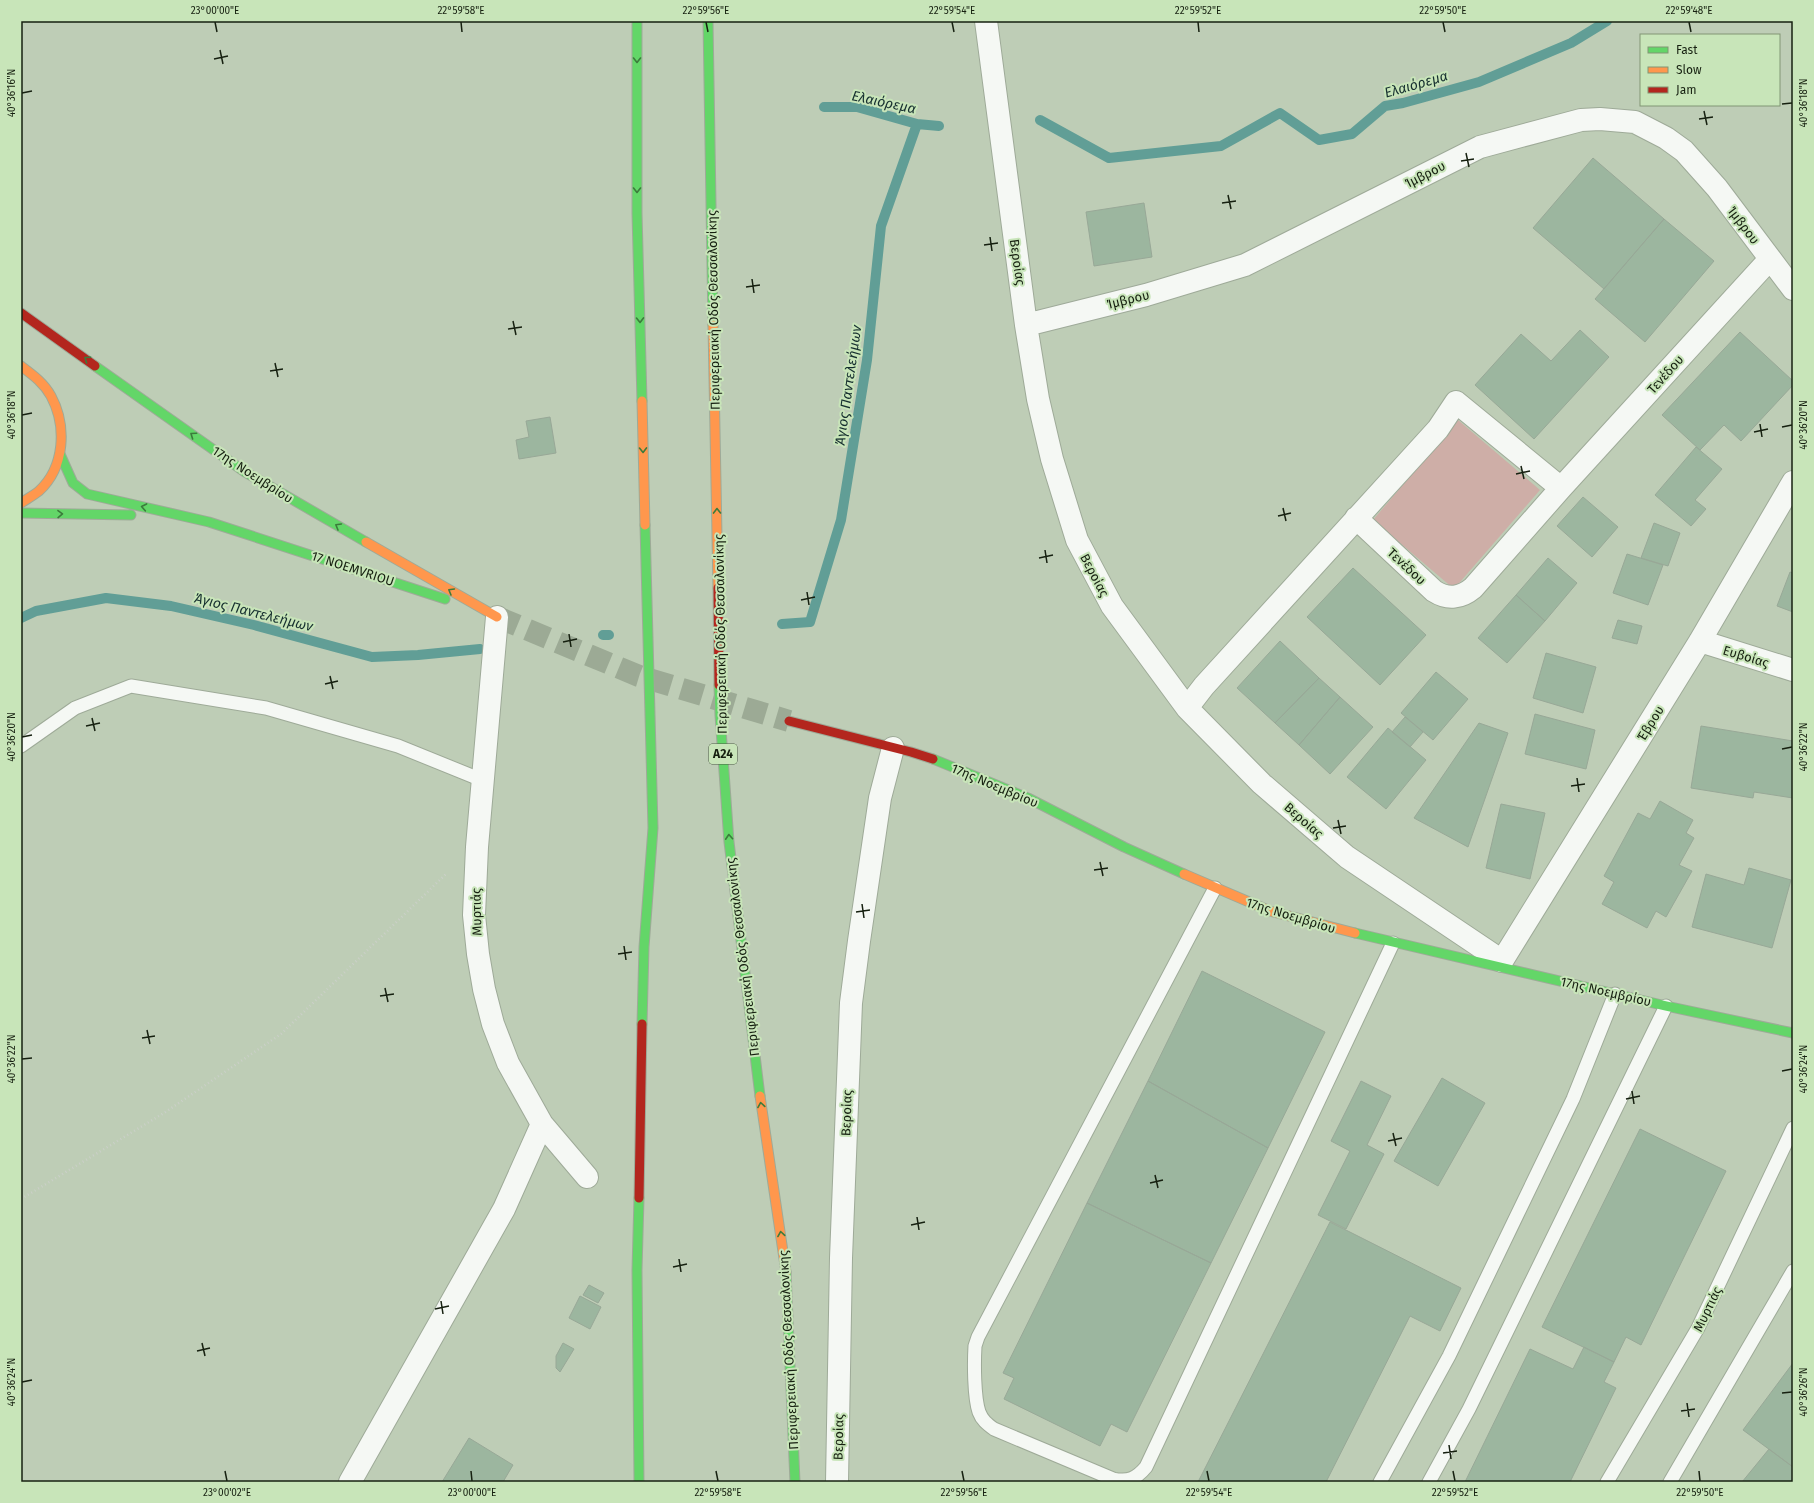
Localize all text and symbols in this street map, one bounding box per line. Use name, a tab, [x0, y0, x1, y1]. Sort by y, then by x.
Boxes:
text: 23°00'00"E	[191, 5, 239, 17]
text: 22°59'58"E	[437, 5, 485, 17]
text: 22°59'56"E	[683, 5, 729, 17]
text: 22°59'54"E	[929, 5, 975, 17]
text: 22°59'52"E	[1175, 5, 1221, 17]
text: 22°59'50"E	[1419, 5, 1467, 17]
text: 22°59'48"E	[1665, 5, 1713, 17]
legend	[1640, 34, 1780, 106]
text: Fast	[1676, 43, 1698, 57]
one-way arrow	[633, 57, 641, 63]
text: Slow	[1676, 63, 1702, 77]
water label: Ελαιόρεμα	[1382, 67, 1450, 102]
text: 40°36'16"N	[6, 69, 18, 117]
text: 40°36'18"N	[1798, 79, 1810, 127]
text: Jam	[1676, 83, 1696, 97]
water label: Ελαιόρεμα	[850, 87, 918, 118]
street label: Ίμβρου	[1403, 158, 1448, 191]
one-way arrow	[633, 187, 641, 193]
street label: Ίμβρου	[1725, 204, 1763, 247]
street label: Περιφερειακή Οδός Θεσσαλονίκης	[704, 210, 723, 410]
street label: Βεροίας	[1007, 238, 1028, 286]
street label: Ίμβρου	[1105, 287, 1151, 312]
one-way arrow	[636, 317, 644, 323]
water label: Άγιος Παντελεήμων	[832, 323, 866, 447]
street label: Τενέδου	[1644, 352, 1687, 397]
one-way arrow	[84, 357, 91, 364]
text: 40°36'18"N	[6, 391, 18, 439]
text: 40°36'20"N	[1798, 400, 1810, 450]
one-way arrow	[190, 433, 197, 440]
street label: 17ης Νοεμβρίου	[210, 443, 296, 506]
one-way arrow	[639, 447, 647, 453]
one-way arrow	[141, 503, 147, 511]
one-way arrow	[713, 508, 721, 514]
one-way arrow	[57, 510, 63, 518]
one-way arrow	[335, 524, 342, 531]
street label: Περιφερειακή Οδός Θεσσαλονίκης	[711, 534, 730, 734]
street label: Τενέδου	[1385, 545, 1429, 588]
street label: 17 NOEMVRIOU	[309, 548, 396, 589]
street label: Βεροίας	[1077, 551, 1112, 599]
one-way arrow	[448, 588, 455, 595]
water label: Άγιος Παντελεήμων	[192, 589, 316, 636]
street label: Ευβοίας	[1721, 642, 1770, 671]
street label: Έβρου	[1634, 703, 1667, 744]
text: 40°36'20"N	[6, 712, 18, 762]
text: 40°36'22"N	[1798, 722, 1810, 772]
road number: Α24	[709, 744, 737, 764]
street label: 17ης Νοεμβρίου	[949, 760, 1040, 810]
street label: Βεροίας	[1281, 799, 1326, 841]
one-way arrow	[724, 834, 733, 840]
street label: Περιφερειακή Οδός Θεσσαλονίκης	[723, 857, 762, 1057]
street label: Μυρτιάς	[469, 888, 484, 936]
street label: 17ης Νοεμβρίου	[1244, 895, 1337, 936]
street label: 17ης Νοεμβρίου	[1559, 974, 1653, 1009]
text: 40°36'22"N	[6, 1034, 18, 1084]
text: 40°36'24"N	[1798, 1045, 1810, 1093]
street label: Βεροίας	[838, 1090, 855, 1136]
one-way arrow	[757, 1102, 766, 1108]
one-way arrow	[777, 1230, 785, 1237]
street label: Περιφερειακή Οδός Θεσσαλονίκης	[776, 1250, 801, 1450]
street label: Μυρτιάς	[1690, 1284, 1725, 1334]
text: 40°36'24"N	[6, 1358, 18, 1406]
text: 40°36'26"N	[1798, 1367, 1810, 1417]
street label: Βεροίας	[831, 1414, 846, 1460]
text: 23°00'02"E	[203, 1487, 251, 1499]
text: 23°00'00"E	[448, 1487, 496, 1499]
text: 22°59'58"E	[694, 1487, 742, 1499]
text: 22°59'56"E	[941, 1487, 987, 1499]
text: 22°59'54"E	[1186, 1487, 1232, 1499]
text: 22°59'52"E	[1432, 1487, 1478, 1499]
text: 22°59'50"E	[1676, 1487, 1724, 1499]

